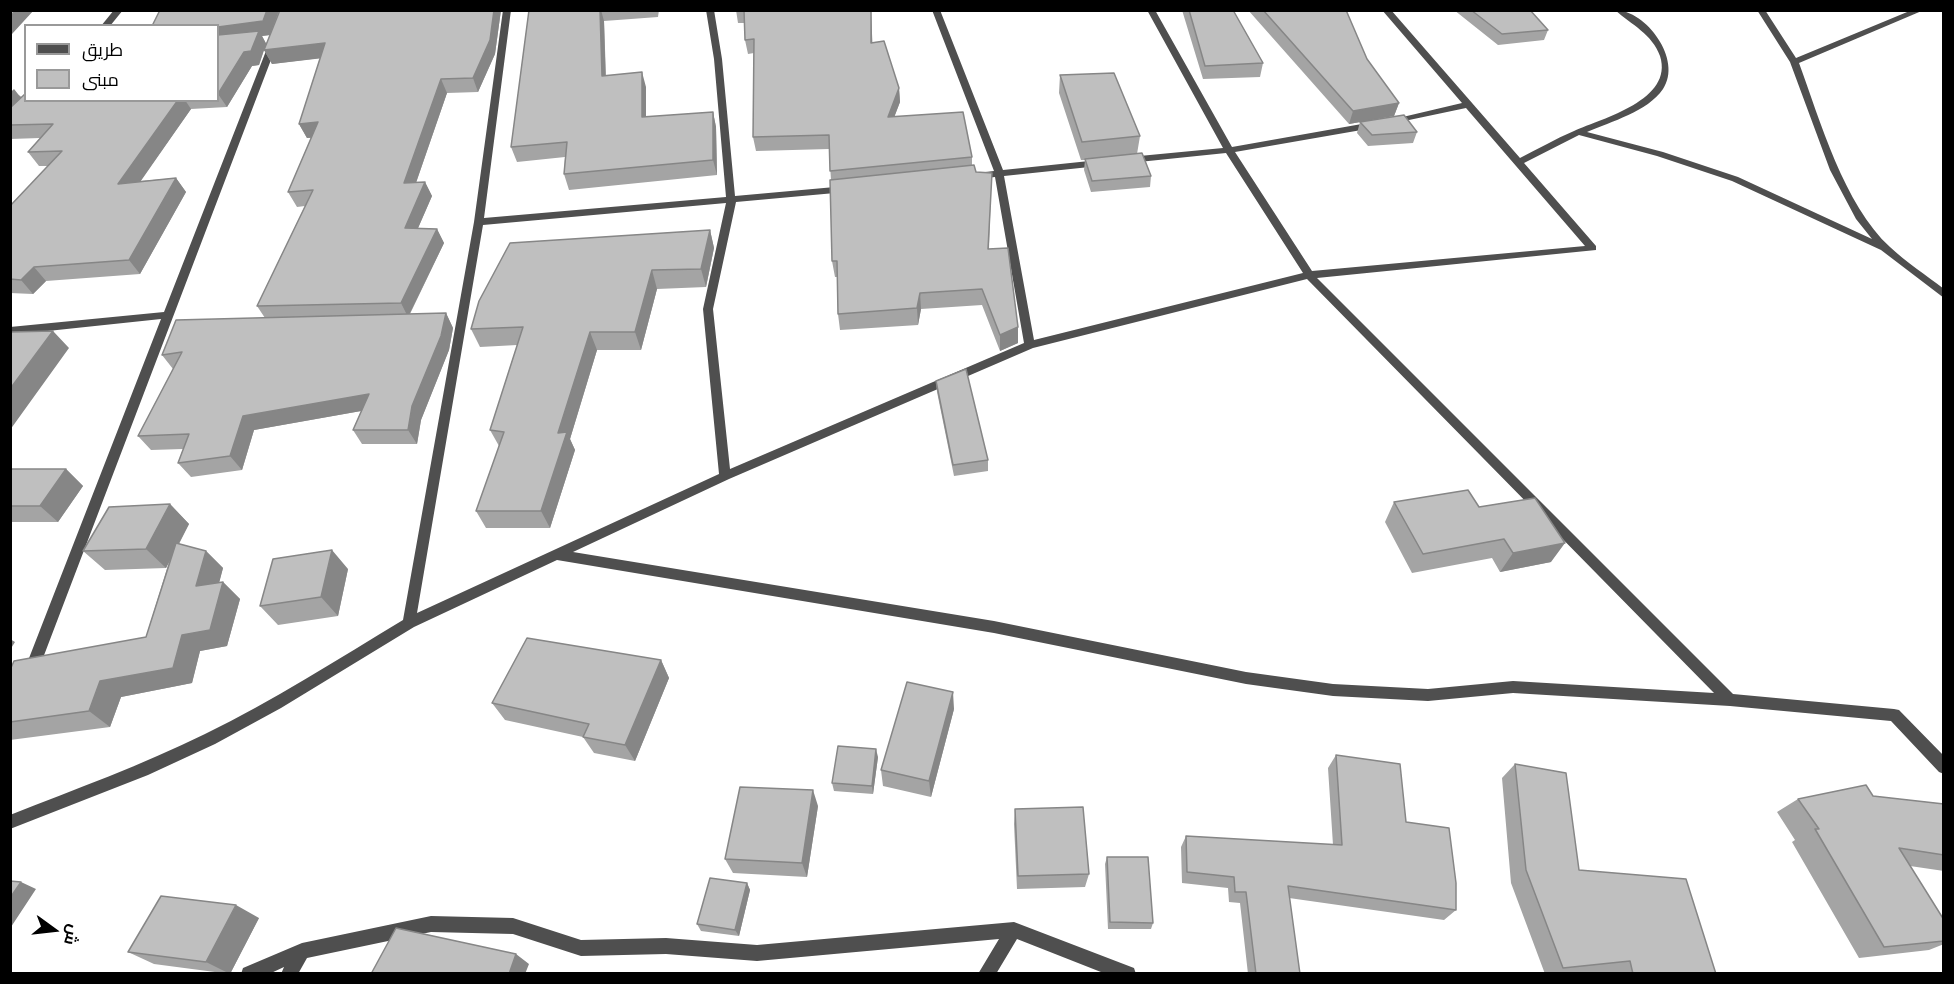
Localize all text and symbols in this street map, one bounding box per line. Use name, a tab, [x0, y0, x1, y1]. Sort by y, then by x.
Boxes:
legend	[24, 24, 219, 102]
text: طريق	[82, 39, 123, 61]
text: مبنى	[82, 69, 119, 91]
north arrow	[24, 900, 84, 960]
text: ش	[60, 922, 84, 947]

